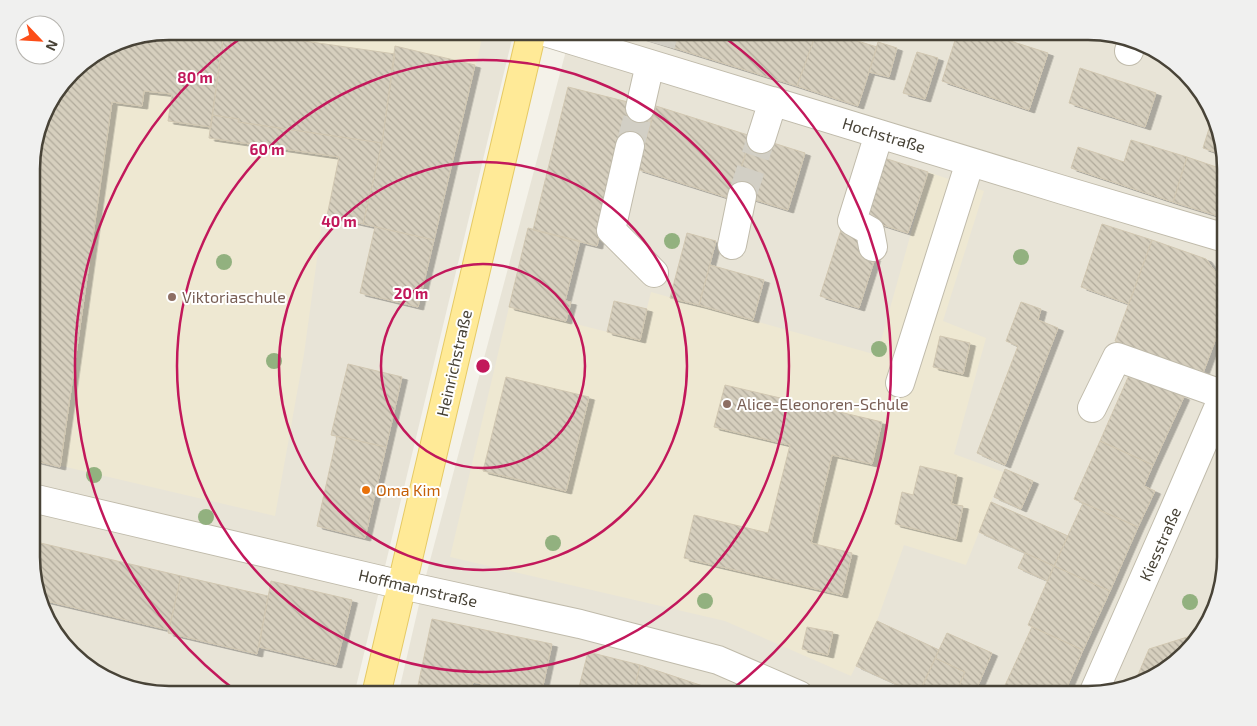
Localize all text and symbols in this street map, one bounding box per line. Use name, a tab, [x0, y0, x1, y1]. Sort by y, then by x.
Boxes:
north arrow	[15, 15, 65, 65]
text: N	[42, 38, 62, 54]
text: 80 m	[177, 68, 213, 86]
street label: Hochstraße	[840, 113, 928, 156]
text: 60 m	[250, 140, 284, 158]
text: 40 m	[321, 212, 357, 230]
text: 20 m	[394, 284, 428, 302]
place label: Viktoriaschule	[182, 287, 286, 306]
marker: Viktoriaschule	[166, 291, 178, 303]
street label: Heinrichstraße	[432, 308, 475, 418]
centre of rings	[474, 357, 492, 375]
place label: Alice-Eleonoren-Schule	[737, 394, 909, 413]
marker: Alice-Eleonoren-Schule	[721, 398, 733, 410]
place label: Oma Kim	[376, 480, 441, 499]
marker: Oma Kim	[360, 484, 372, 496]
street label: Kiesstraße	[1135, 504, 1184, 584]
street label: Hoffmannstraße	[357, 565, 479, 610]

